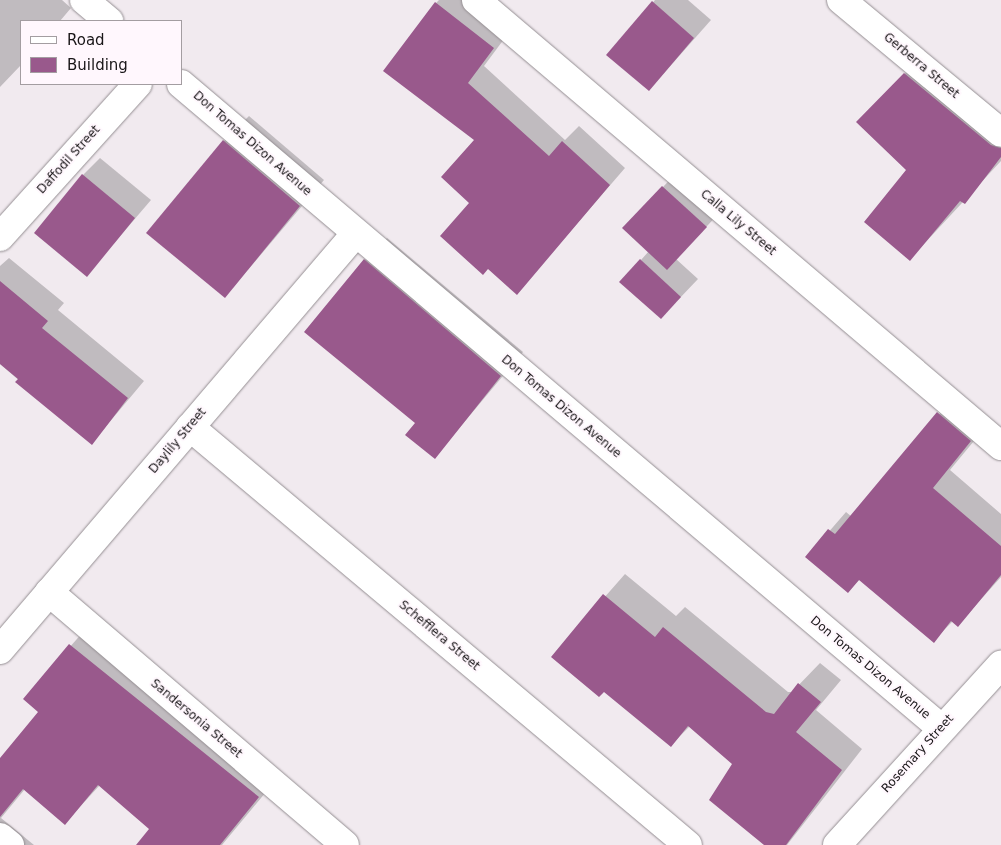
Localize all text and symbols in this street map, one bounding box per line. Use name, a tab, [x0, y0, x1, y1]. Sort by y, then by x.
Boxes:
legend	[20, 20, 182, 85]
street label: Gerberra Street	[880, 30, 962, 102]
text: Road	[67, 31, 105, 49]
text: Building	[67, 56, 128, 74]
street label: Don Tomas Dizon Avenue	[190, 89, 314, 199]
street label: Daffodil Street	[35, 123, 103, 197]
street label: Calla Lily Street	[697, 187, 779, 259]
street label: Don Tomas Dizon Avenue	[498, 353, 624, 461]
street label: Daylily Street	[146, 405, 210, 477]
street label: Schefflera Street	[396, 598, 482, 674]
street label: Don Tomas Dizon Avenue	[807, 614, 933, 722]
street label: Sandersonia Street	[147, 677, 245, 761]
street label: Rosemary Street	[879, 712, 957, 796]

